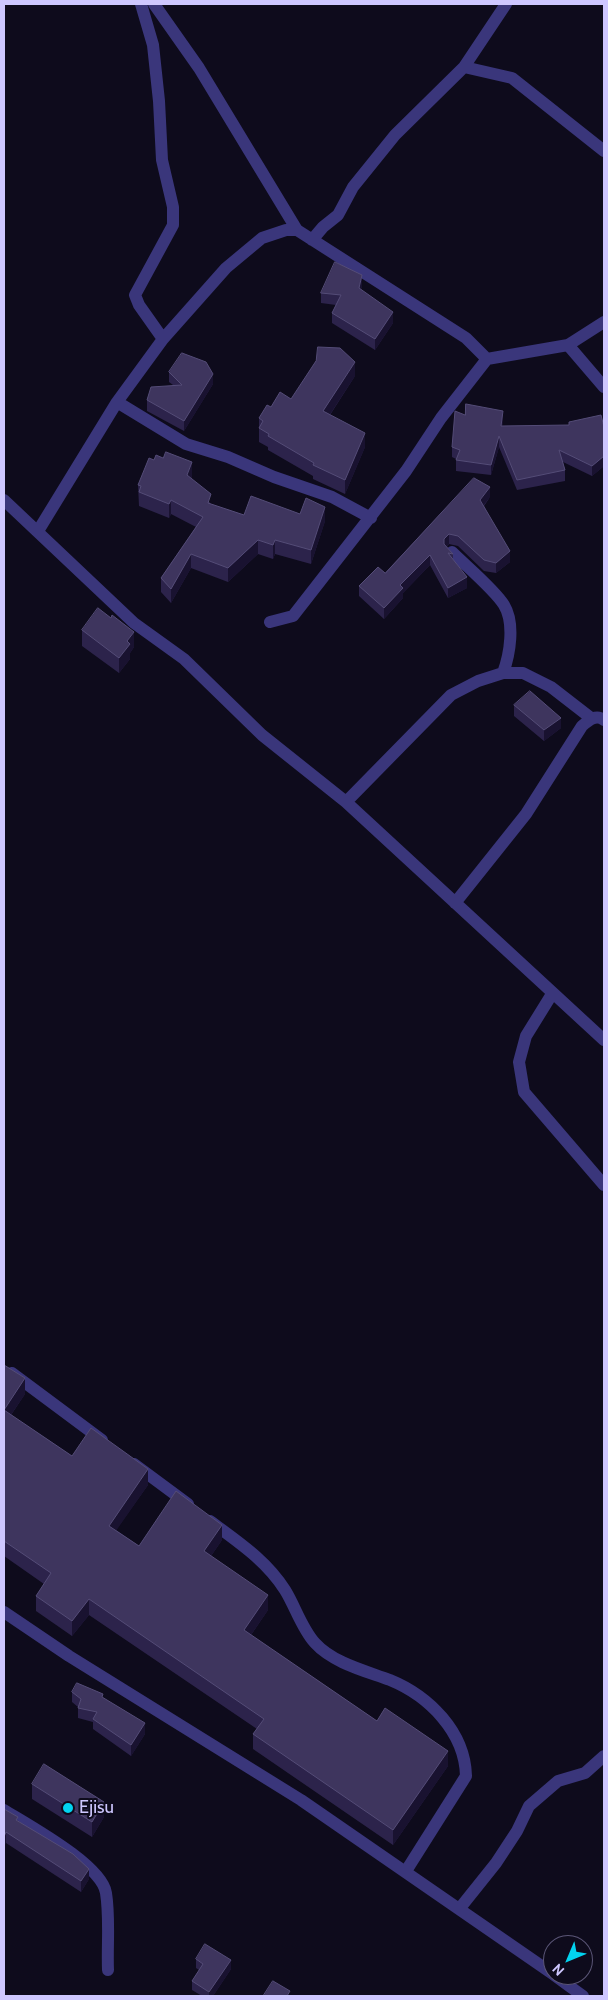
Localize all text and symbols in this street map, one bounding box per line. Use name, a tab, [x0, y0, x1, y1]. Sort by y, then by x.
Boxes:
place label: Ejisu	[79, 1797, 114, 1819]
marker: Ejisu	[61, 1801, 75, 1815]
north arrow	[543, 1935, 593, 1985]
text: N	[548, 1960, 568, 1980]

